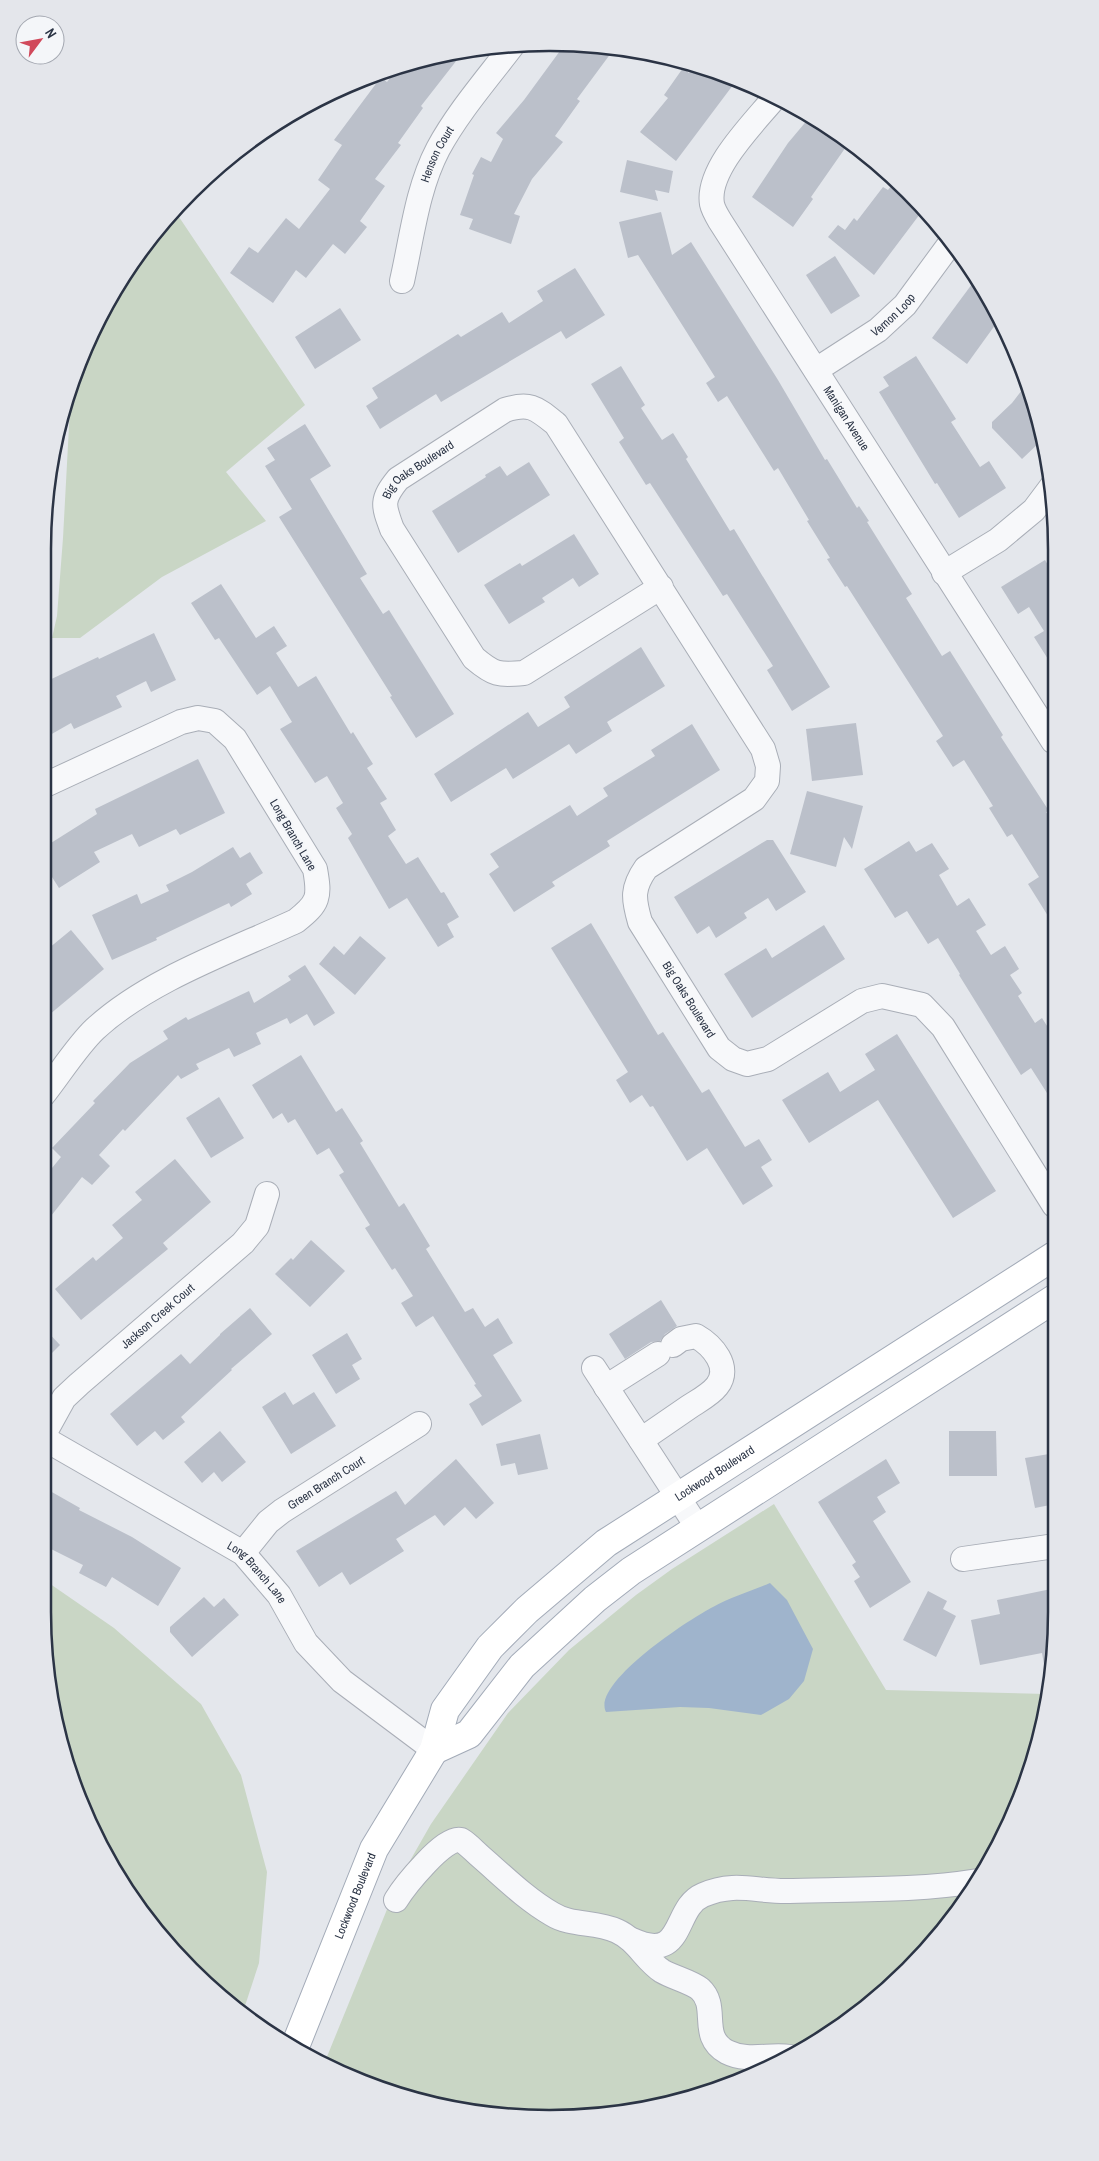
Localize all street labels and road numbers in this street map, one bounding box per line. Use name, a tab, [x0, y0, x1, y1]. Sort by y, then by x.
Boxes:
street label: Henson Court	[417, 123, 458, 185]
street label: Vernon Loop	[868, 290, 919, 340]
street label: Manigan Avenue	[820, 383, 873, 454]
street label: Big Oaks Boulevard	[379, 437, 457, 501]
street label: Long Branch Lane	[266, 796, 320, 874]
street label: Big Oaks Boulevard	[659, 958, 719, 1041]
street label: Jackson Creek Court	[118, 1280, 198, 1352]
street label: Lockwood Boulevard	[672, 1442, 757, 1505]
street label: Green Branch Court	[285, 1452, 368, 1513]
street label: Long Branch Lane	[224, 1538, 290, 1606]
street label: Lockwood Boulevard	[331, 1850, 380, 1941]

